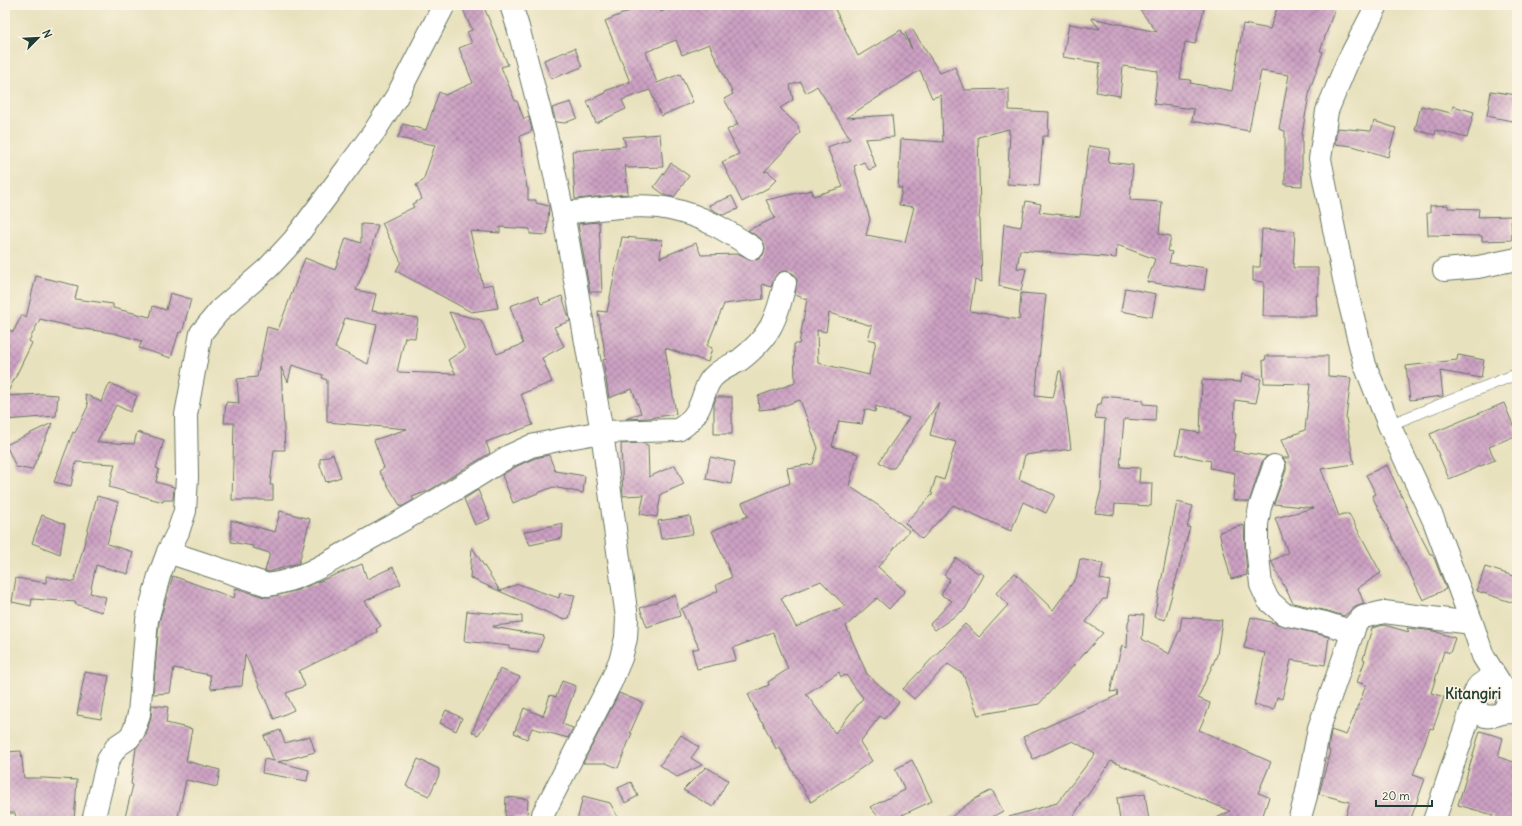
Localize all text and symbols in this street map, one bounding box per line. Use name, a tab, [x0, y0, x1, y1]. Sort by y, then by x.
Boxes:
north arrow	[18, 18, 58, 58]
text: N	[39, 28, 55, 40]
district label: Kitangiri	[1445, 684, 1501, 704]
scale bar	[1376, 782, 1432, 808]
text: 20 m	[1382, 788, 1410, 803]

